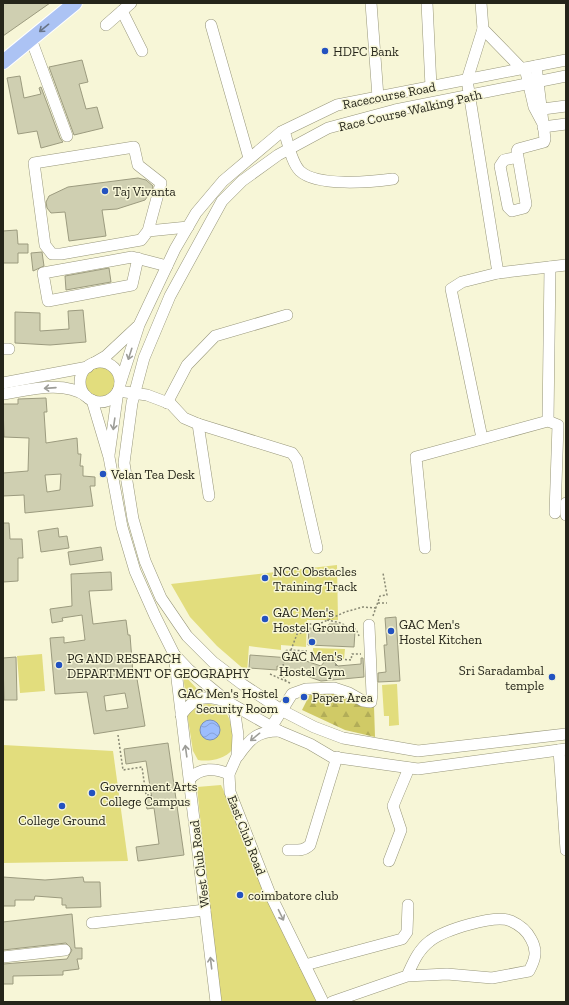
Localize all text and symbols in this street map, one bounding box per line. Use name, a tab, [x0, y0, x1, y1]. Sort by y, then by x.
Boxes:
one-way arrow	[39, 23, 50, 32]
place label: HDFC Bank	[333, 44, 399, 59]
marker: HDFC Bank	[320, 46, 330, 56]
street label: Racecourse Road	[341, 79, 437, 112]
street label: Race Course Walking Path	[337, 87, 484, 134]
place label: Taj Vivanta	[113, 184, 177, 200]
marker: Taj Vivanta	[100, 186, 110, 196]
one-way arrow	[126, 348, 133, 361]
one-way arrow	[44, 385, 57, 392]
one-way arrow	[110, 417, 118, 430]
place label: Velan Tea Desk	[110, 467, 195, 482]
marker: Velan Tea Desk	[98, 469, 108, 479]
place label: NCC Obstacles Training Track	[273, 564, 357, 594]
marker: NCC Obstacles Training Track	[260, 573, 270, 583]
place label: GAC Men's Hostel Ground	[273, 605, 355, 635]
marker: GAC Men's Hostel Ground	[260, 614, 270, 624]
place label: GAC Men's Hostel Kitchen	[399, 617, 482, 647]
marker: GAC Men's Hostel Kitchen	[386, 626, 396, 636]
marker: GAC Men's Hostel Gym	[307, 637, 317, 647]
place label: GAC Men's Hostel Gym	[279, 649, 346, 679]
place label: PG AND RESEARCH DEPARTMENT OF GEOGRAPHY	[67, 651, 250, 681]
marker: PG AND RESEARCH DEPARTMENT OF GEOGRAPHY	[54, 660, 64, 670]
place label: Sri Saradambal temple	[459, 663, 545, 693]
marker: Sri Saradambal temple	[547, 672, 557, 682]
place label: GAC Men's Hostel Security Room	[178, 686, 279, 716]
place label: Paper Area	[312, 690, 374, 705]
marker: Paper Area	[299, 692, 309, 702]
marker: GAC Men's Hostel Security Room	[281, 695, 291, 705]
one-way arrow	[249, 733, 260, 742]
one-way arrow	[182, 745, 190, 758]
place label: Government Arts College Campus	[100, 779, 198, 809]
marker: Government Arts College Campus	[87, 788, 97, 798]
street label: East Club Road	[224, 793, 269, 877]
marker: College Ground	[57, 801, 67, 811]
place label: College Ground	[18, 813, 106, 828]
street label: West Club Road	[187, 819, 212, 909]
place label: coimbatore club	[248, 888, 339, 903]
marker: coimbatore club	[235, 890, 245, 900]
one-way arrow	[278, 909, 285, 921]
one-way arrow	[207, 957, 215, 970]

